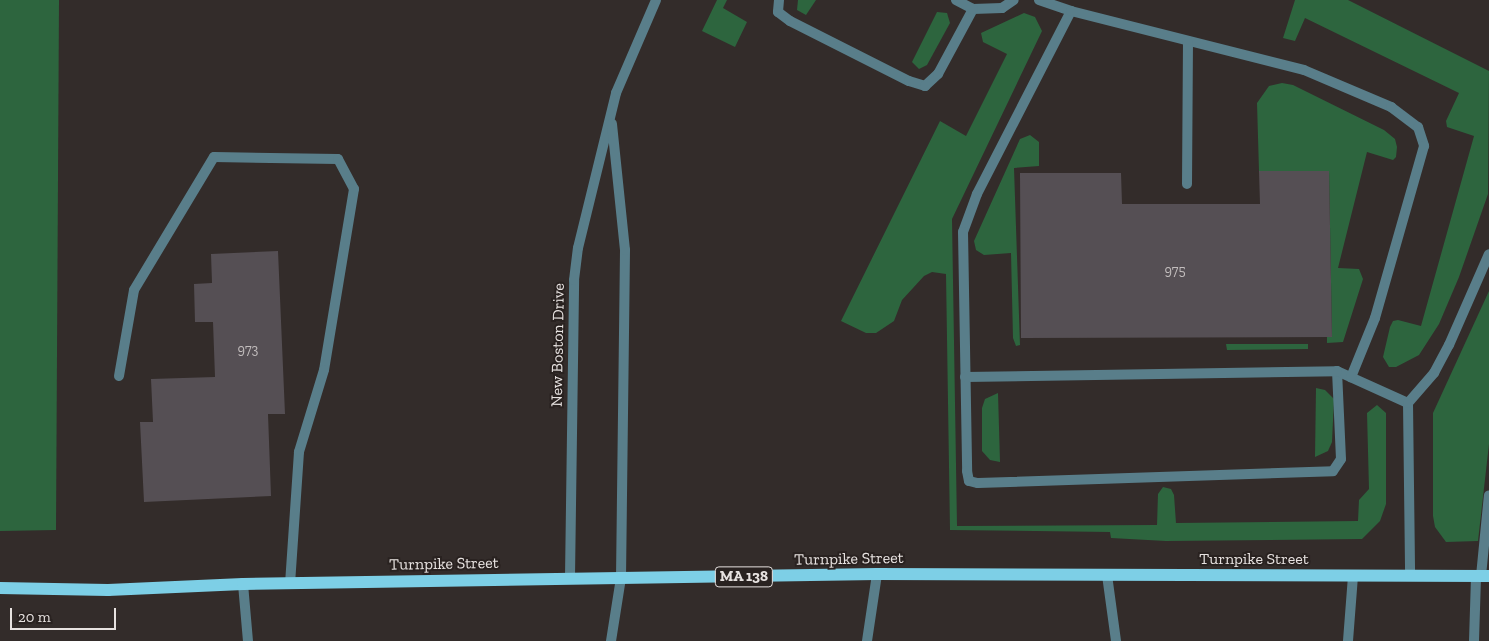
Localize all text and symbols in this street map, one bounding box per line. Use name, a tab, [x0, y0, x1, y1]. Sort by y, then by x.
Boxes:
house number: 975	[1164, 263, 1186, 279]
street label: New Boston Drive	[547, 283, 569, 407]
house number: 973	[238, 342, 258, 358]
street label: Turnpike Street	[794, 548, 904, 570]
street label: Turnpike Street	[1199, 549, 1309, 569]
street label: Turnpike Street	[389, 553, 499, 575]
road number: MA 138	[714, 564, 774, 590]
scale bar	[12, 598, 119, 630]
text: 20 m	[18, 608, 51, 626]

